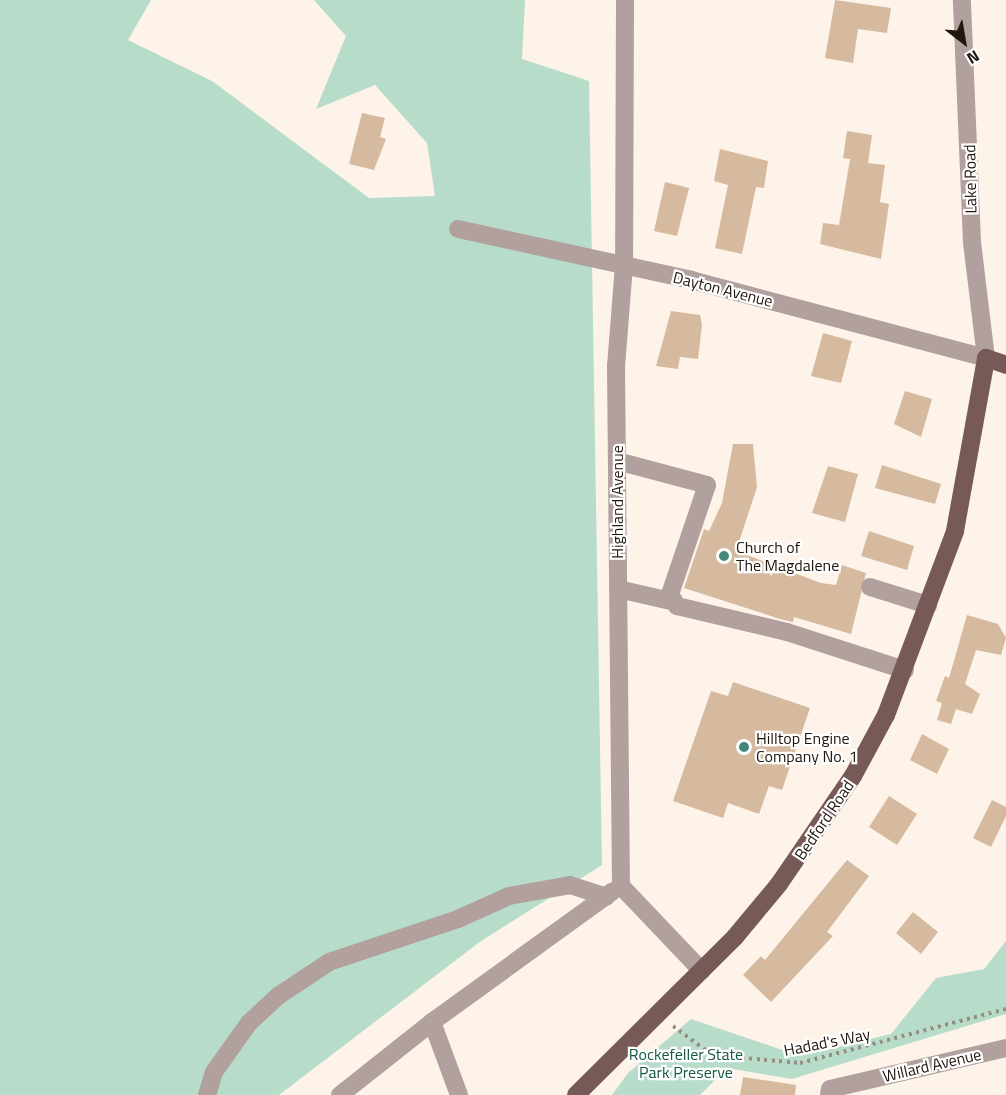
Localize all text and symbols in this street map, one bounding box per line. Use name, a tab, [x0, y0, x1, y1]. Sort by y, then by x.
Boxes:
north arrow	[934, 12, 994, 72]
text: N	[962, 44, 984, 71]
street label: Lake Road	[960, 144, 980, 214]
street label: Dayton Avenue	[671, 267, 775, 311]
street label: Highland Avenue	[607, 445, 627, 559]
place label: Church of The Magdalene	[736, 537, 839, 575]
marker: Church of The Magdalene	[717, 549, 731, 563]
place label: Hilltop Engine Company No. 1	[756, 728, 858, 766]
marker: Hilltop Engine Company No. 1	[737, 740, 751, 754]
street label: Bedford Road	[790, 777, 858, 863]
street label: Hadad's Way	[782, 1024, 872, 1060]
park label: Rockefeller State Park Preserve	[629, 1044, 743, 1082]
street label: Willard Avenue	[881, 1044, 983, 1086]

